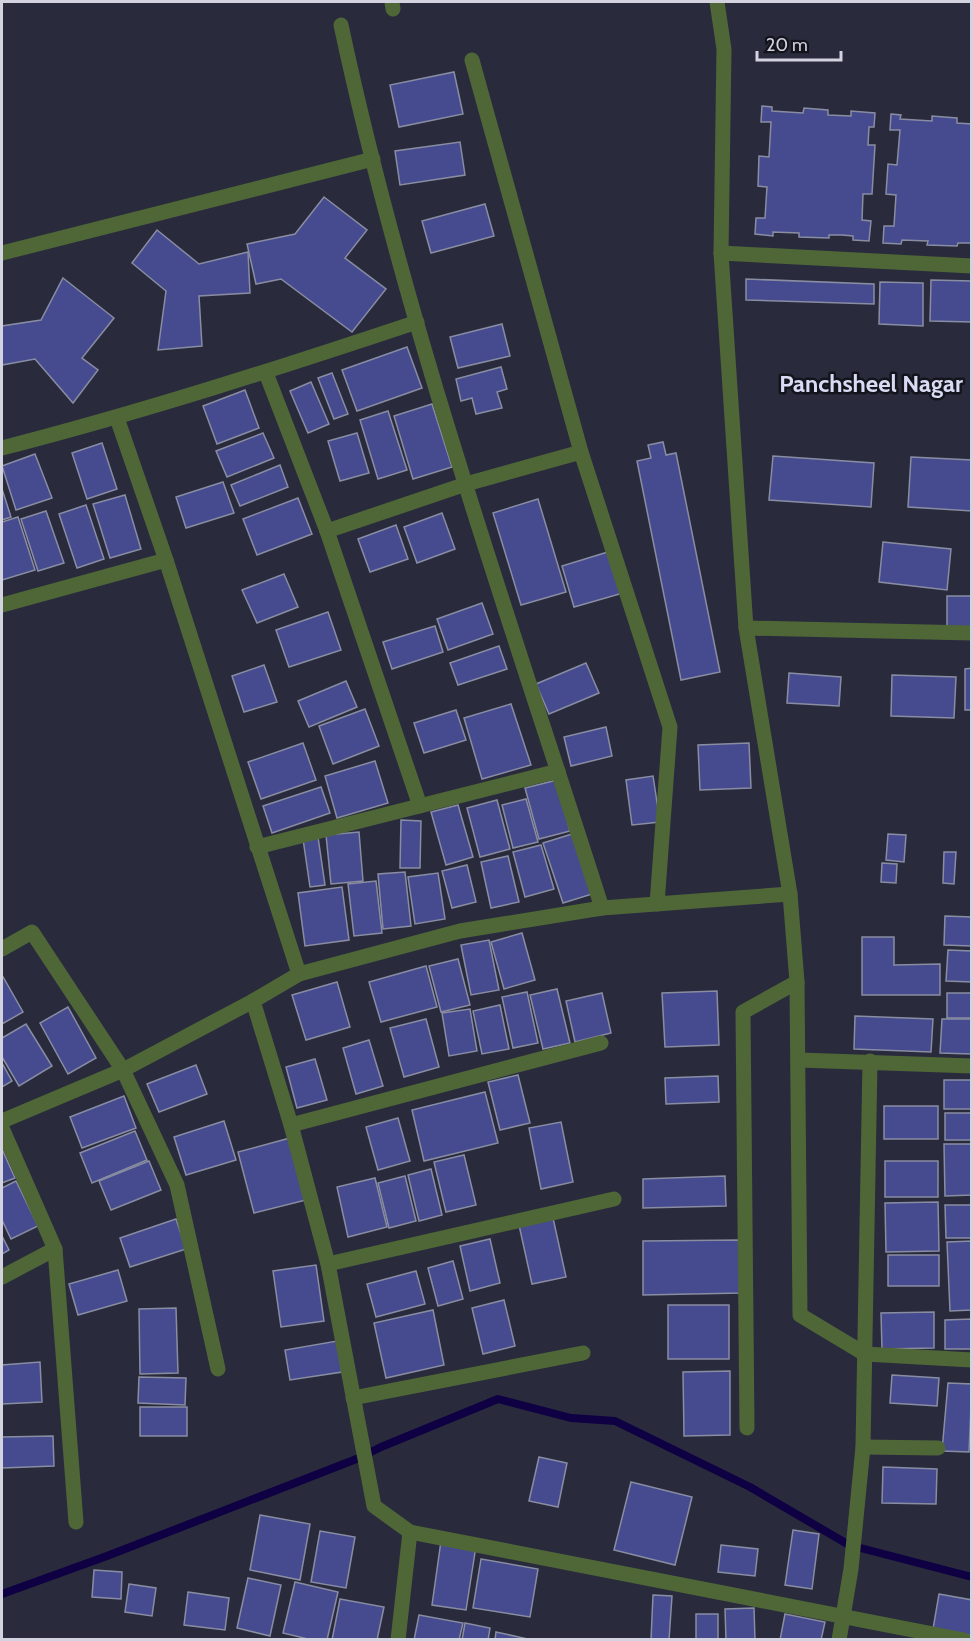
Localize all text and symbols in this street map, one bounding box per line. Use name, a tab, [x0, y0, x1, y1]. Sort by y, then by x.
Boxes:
scale bar	[757, 24, 841, 62]
text: 20 m	[766, 34, 808, 56]
district label: Panchsheel Nagar	[779, 369, 963, 398]

